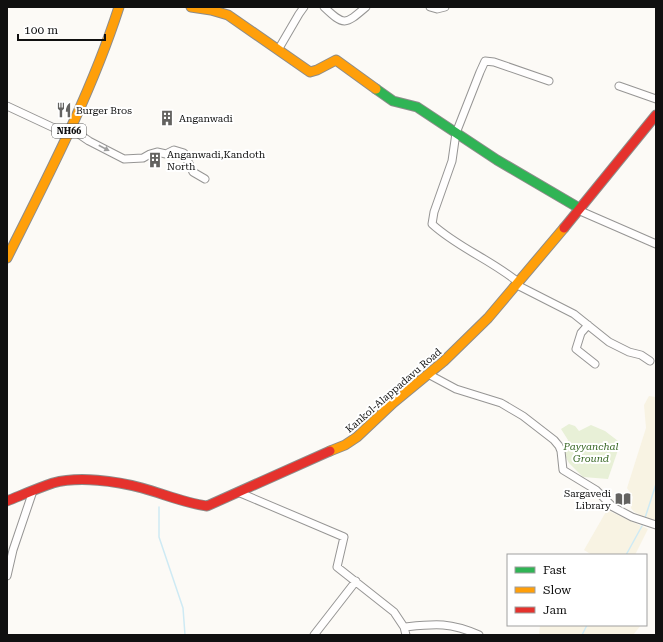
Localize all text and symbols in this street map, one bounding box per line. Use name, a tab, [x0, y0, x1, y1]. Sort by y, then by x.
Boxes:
scale bar	[18, 16, 105, 42]
text: 100 m	[24, 23, 58, 37]
restaurant icon: Burger Bros	[55, 101, 73, 119]
place label: Burger Bros	[76, 105, 132, 116]
building icon: Anganwadi	[158, 109, 176, 127]
place label: Anganwadi	[179, 113, 233, 124]
road number: NH66	[52, 124, 86, 138]
one-way arrow	[98, 145, 110, 152]
place label: Anganwadi,Kandoth North	[167, 149, 266, 172]
building icon: Anganwadi,Kandoth North	[146, 151, 164, 169]
street label: Kankol-Alappadavu Road	[343, 346, 444, 435]
park label: Payyanchal Ground	[562, 441, 619, 464]
place label: Sargavedi Library	[564, 488, 611, 511]
library icon: Sargavedi Library	[614, 490, 632, 508]
legend	[507, 554, 647, 626]
text: Fast	[543, 563, 567, 577]
text: Slow	[543, 583, 571, 597]
text: Jam	[543, 603, 567, 617]

